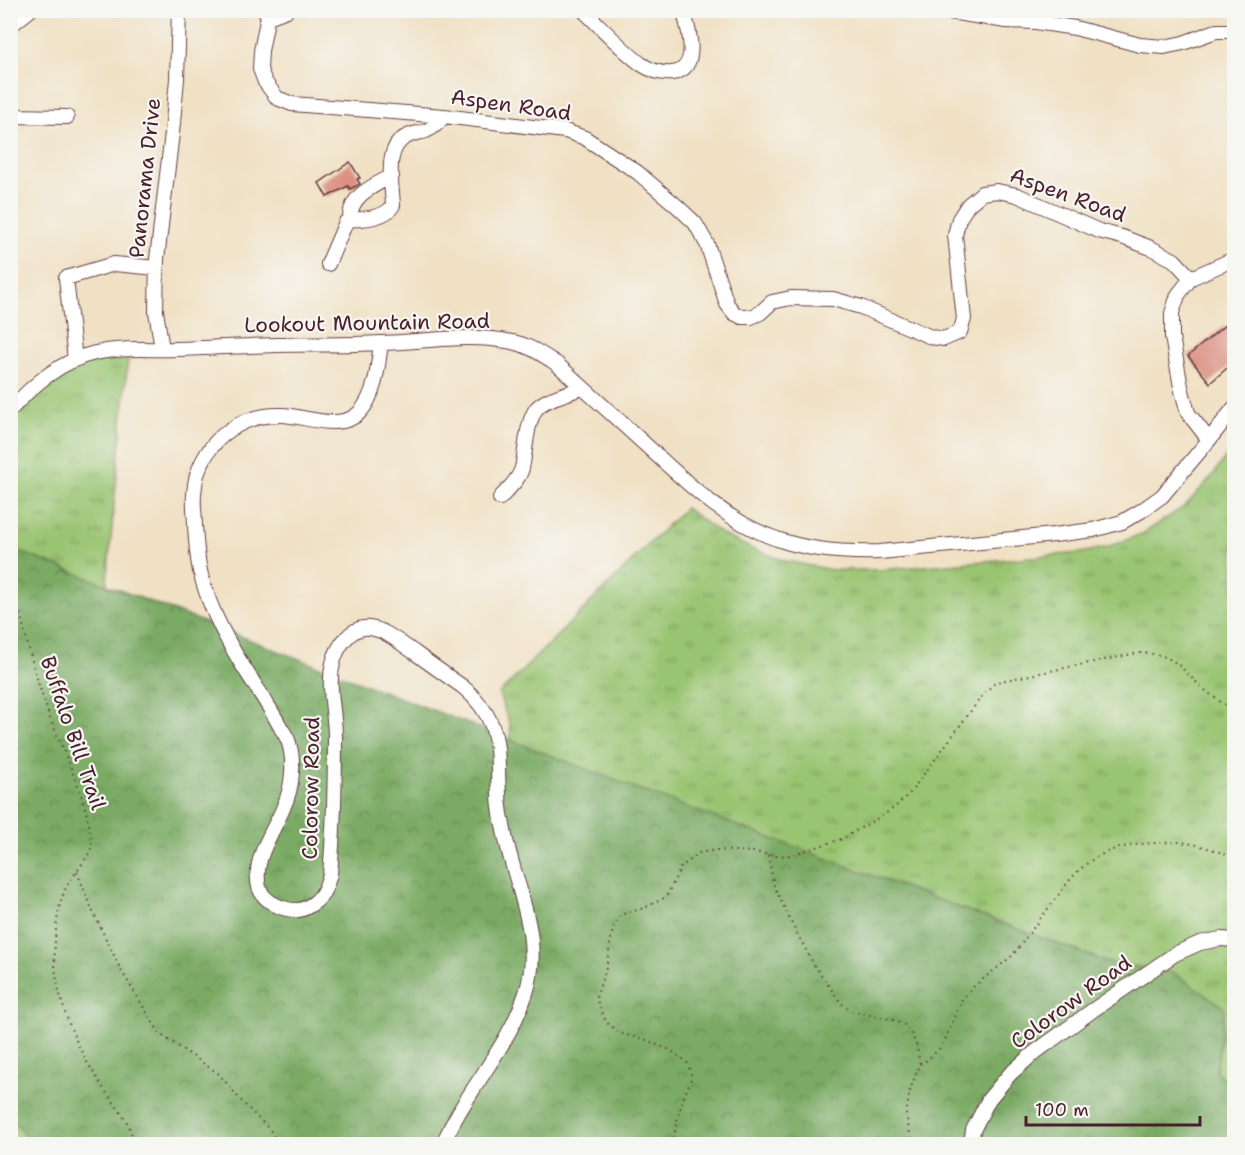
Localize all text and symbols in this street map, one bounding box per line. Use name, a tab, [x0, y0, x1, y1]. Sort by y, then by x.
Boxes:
street label: Aspen Road	[449, 83, 573, 127]
street label: Panorama Drive	[123, 97, 167, 259]
street label: Aspen Road	[1006, 161, 1130, 229]
street label: Lookout Mountain Road	[244, 307, 490, 339]
street label: Buffalo Bill Trail	[34, 652, 113, 814]
street label: Colorow Road	[296, 716, 326, 860]
street label: Colorow Road	[1005, 949, 1137, 1055]
scale bar	[1026, 1089, 1200, 1127]
text: 100 m	[1035, 1098, 1089, 1122]

